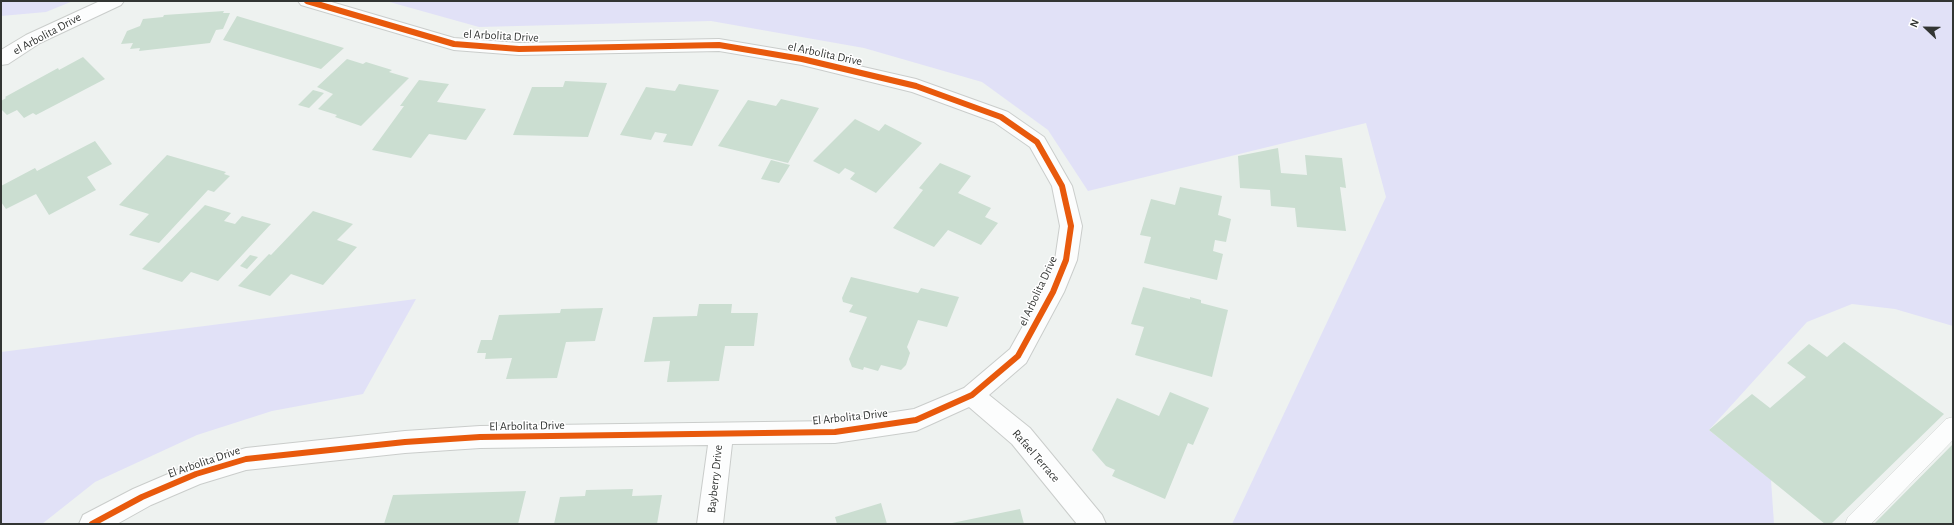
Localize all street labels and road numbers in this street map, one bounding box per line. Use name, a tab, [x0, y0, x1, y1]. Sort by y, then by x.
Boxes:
street label: el Arbolita Drive	[10, 10, 84, 58]
street label: el Arbolita Drive	[463, 27, 539, 45]
street label: el Arbolita Drive	[787, 39, 863, 69]
street label: el Arbolita Drive	[1016, 254, 1060, 328]
street label: El Arbolita Drive	[812, 406, 888, 428]
street label: El Arbolita Drive	[489, 418, 565, 434]
street label: Rafael Terrace	[1009, 427, 1063, 485]
street label: El Arbolita Drive	[166, 443, 242, 481]
street label: Bayberry Drive	[704, 444, 726, 514]

